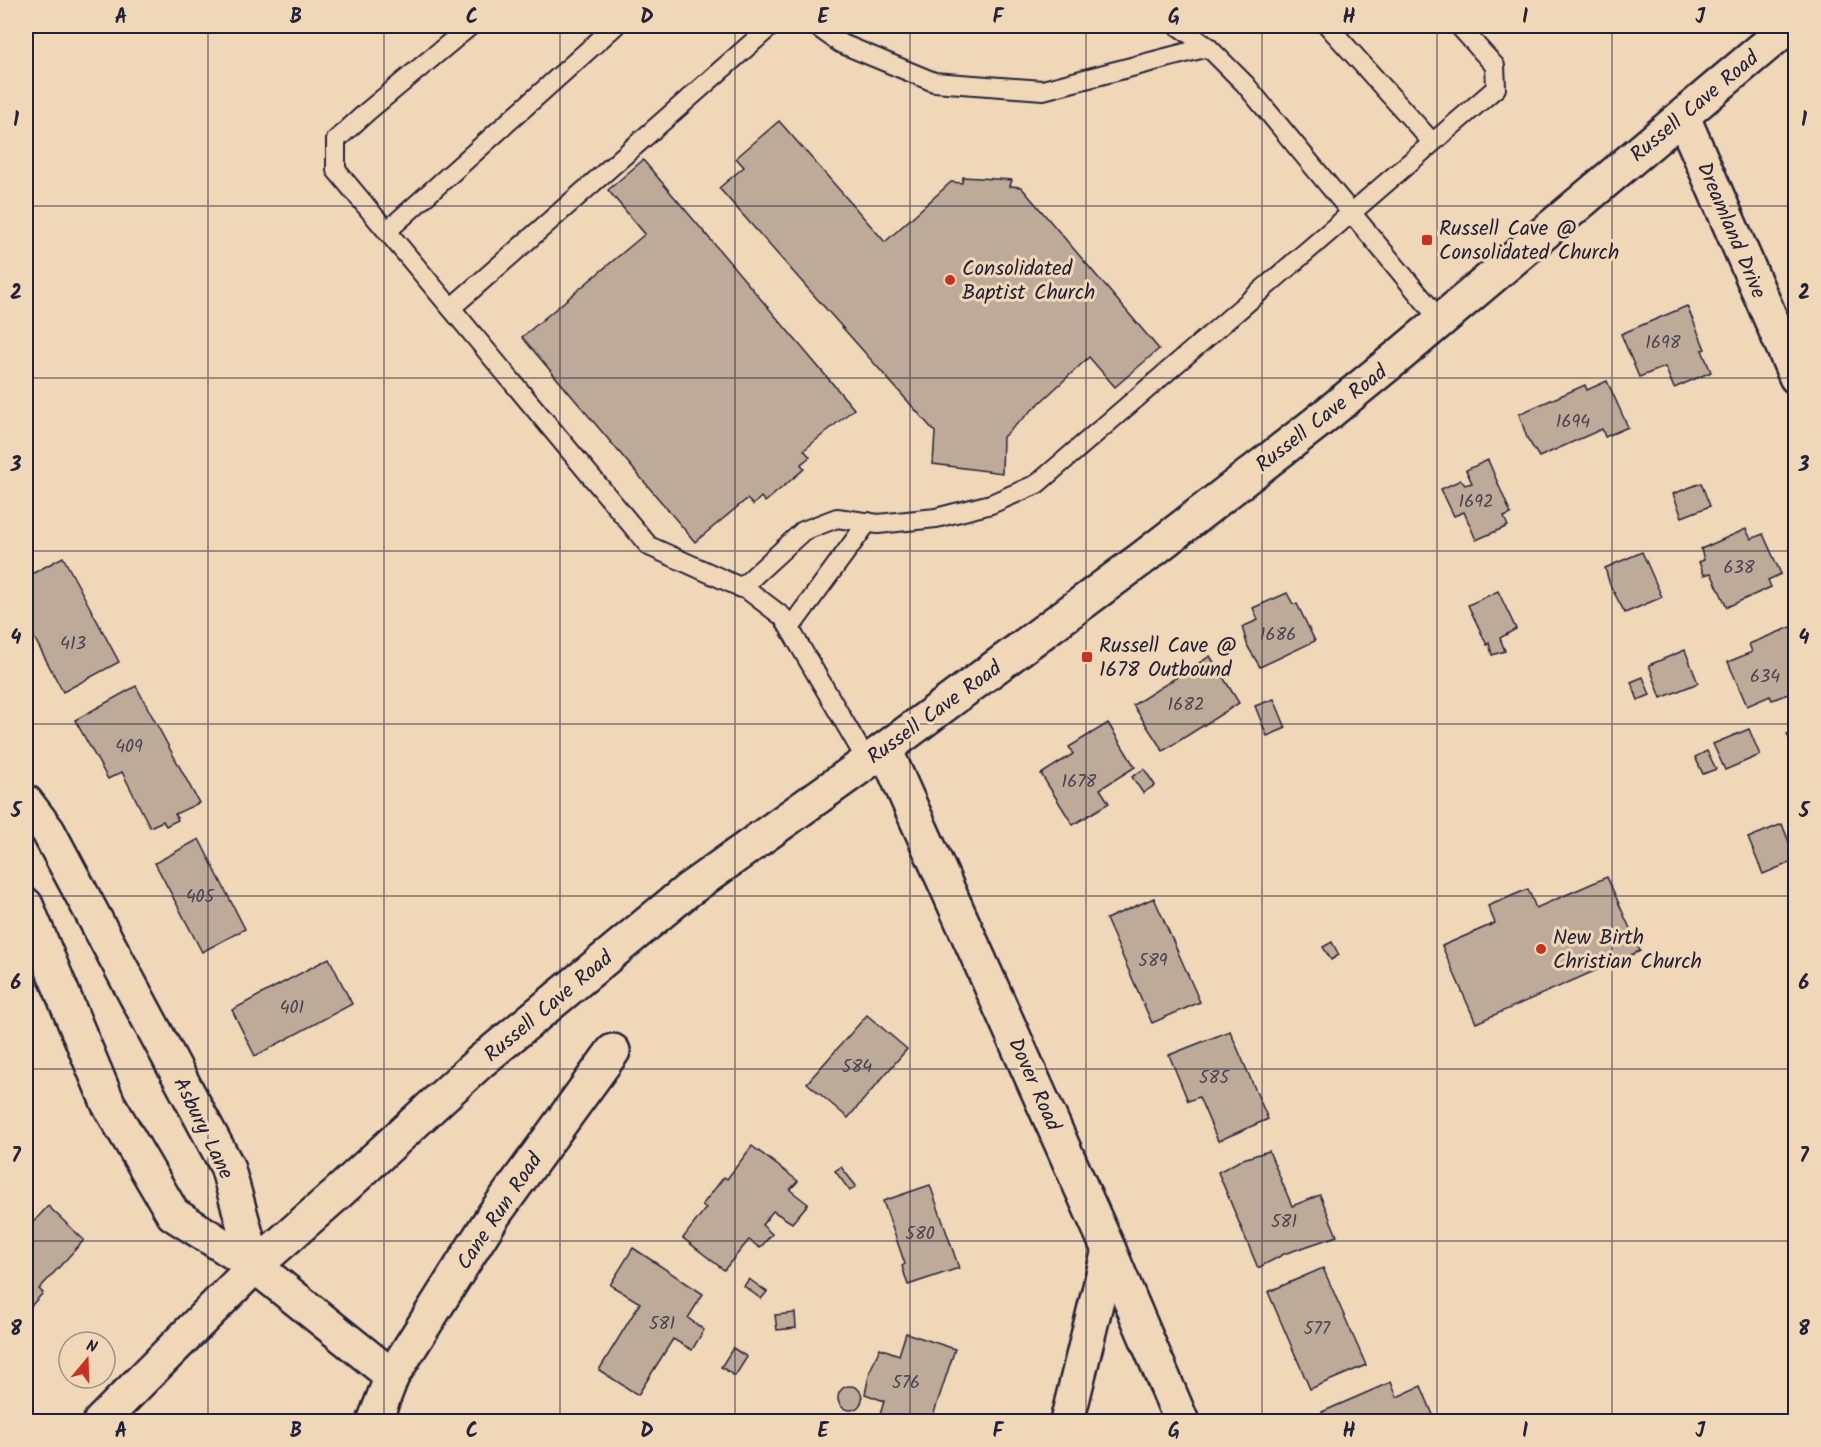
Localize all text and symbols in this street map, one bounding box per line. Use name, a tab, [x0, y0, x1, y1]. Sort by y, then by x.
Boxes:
text: A	[115, 2, 127, 34]
text: B	[290, 2, 302, 34]
text: C	[466, 2, 478, 34]
text: D	[640, 2, 654, 34]
text: E	[817, 2, 829, 34]
text: F	[993, 2, 1005, 34]
text: G	[1168, 2, 1180, 34]
text: H	[1342, 2, 1356, 34]
text: I	[1522, 2, 1528, 34]
text: J	[1695, 2, 1706, 34]
street label: Russell Cave Road	[1623, 43, 1767, 171]
text: 1	[13, 105, 19, 137]
text: 1	[1801, 105, 1807, 137]
street label: Dreamland Drive	[1687, 157, 1774, 304]
place label: Russell Cave @ Consolidated Church	[1439, 213, 1619, 270]
marker: Russell Cave @ Consolidated Church	[1420, 233, 1434, 247]
place label: Consolidated Baptist Church	[962, 253, 1095, 310]
marker: Consolidated Baptist Church	[943, 273, 957, 287]
text: 2	[10, 278, 22, 310]
text: 2	[1798, 278, 1810, 310]
house number: 1698	[1645, 329, 1681, 358]
street label: Russell Cave Road	[1249, 357, 1395, 481]
house number: 1694	[1556, 408, 1590, 437]
text: 3	[10, 450, 22, 482]
text: 3	[1798, 450, 1810, 482]
house number: 1692	[1459, 488, 1493, 517]
house number: 638	[1723, 554, 1755, 583]
house number: 1686	[1260, 621, 1296, 650]
text: 4	[11, 623, 22, 655]
text: 4	[1799, 623, 1810, 655]
house number: 413	[60, 630, 86, 659]
place label: Russell Cave @ 1678 Outbound	[1099, 630, 1237, 687]
marker: Russell Cave @ 1678 Outbound	[1080, 650, 1094, 664]
street label: Russell Cave Road	[861, 653, 1010, 773]
house number: 634	[1750, 663, 1780, 692]
house number: 1682	[1168, 691, 1204, 720]
house number: 409	[115, 733, 143, 762]
house number: 1678	[1062, 768, 1097, 797]
text: 5	[10, 796, 23, 828]
text: 5	[1798, 796, 1811, 828]
house number: 405	[186, 883, 216, 912]
place label: New Birth Christian Church	[1553, 922, 1702, 979]
marker: New Birth Christian Church	[1534, 942, 1548, 956]
street label: Russell Cave Road	[477, 943, 621, 1071]
house number: 589	[1138, 947, 1168, 976]
text: 6	[11, 968, 22, 1000]
text: 6	[1799, 968, 1810, 1000]
house number: 401	[280, 994, 304, 1023]
street label: Dover Road	[998, 1033, 1069, 1137]
house number: 584	[842, 1053, 872, 1082]
house number: 585	[1199, 1064, 1230, 1093]
street label: Asbury Lane	[164, 1072, 242, 1186]
text: 7	[11, 1141, 21, 1173]
text: 7	[1799, 1141, 1809, 1173]
street label: Cane Run Road	[449, 1146, 552, 1277]
house number: 581	[1271, 1208, 1297, 1237]
house number: 580	[905, 1220, 935, 1249]
house number: 581	[649, 1310, 675, 1339]
text: 8	[10, 1314, 22, 1346]
text: 8	[1798, 1314, 1810, 1346]
house number: 577	[1304, 1315, 1331, 1344]
north arrow	[57, 1330, 117, 1390]
text: N	[83, 1334, 100, 1361]
house number: 576	[892, 1369, 920, 1398]
text: A	[115, 1416, 127, 1447]
text: B	[290, 1416, 302, 1447]
text: C	[466, 1416, 478, 1447]
text: D	[640, 1416, 654, 1447]
text: E	[817, 1416, 829, 1447]
text: F	[993, 1416, 1005, 1447]
text: G	[1168, 1416, 1180, 1447]
text: H	[1342, 1416, 1356, 1447]
text: I	[1522, 1416, 1528, 1447]
text: J	[1695, 1416, 1706, 1447]

